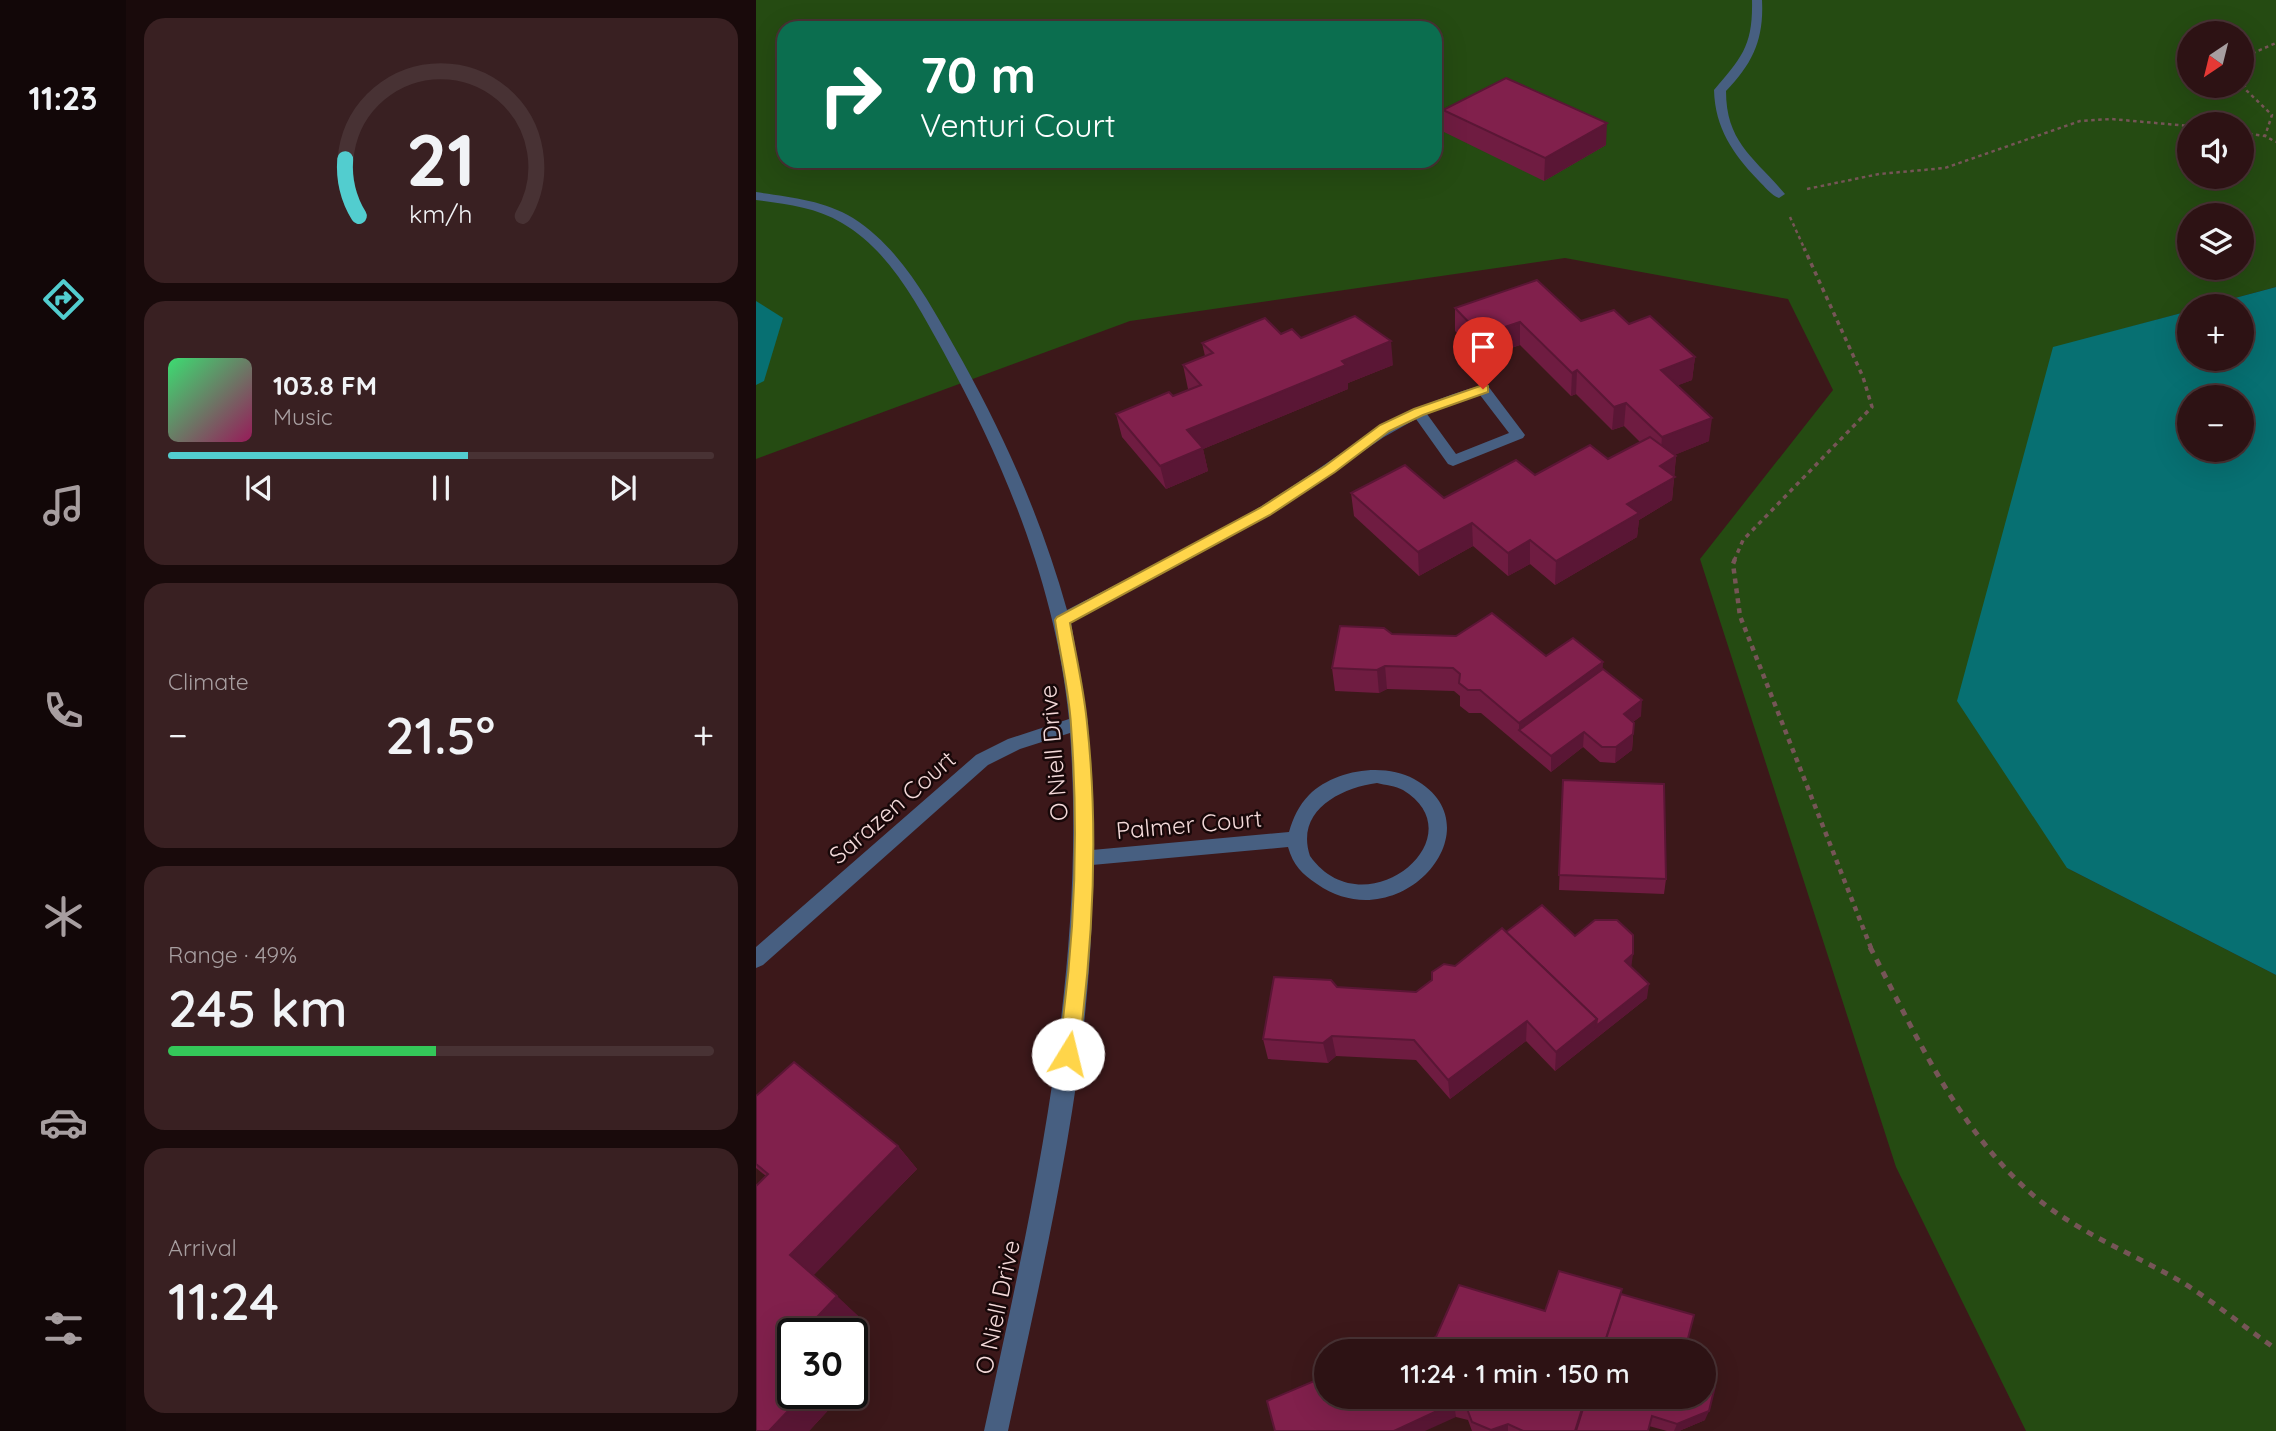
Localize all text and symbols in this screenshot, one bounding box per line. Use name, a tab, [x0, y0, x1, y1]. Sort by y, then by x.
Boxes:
north arrow	[2177, 21, 2254, 98]
map controls	[2177, 21, 2254, 462]
text: 70 m	[920, 44, 1036, 105]
icon: right	[805, 49, 896, 140]
text: 11:23	[28, 78, 98, 118]
text: Venturi Court	[920, 105, 1116, 145]
button: sound	[2177, 112, 2254, 189]
text: 21	[406, 114, 476, 205]
text: km/h	[409, 198, 473, 229]
button: layers	[2177, 203, 2254, 280]
icon: directions	[39, 275, 88, 324]
button: +	[2177, 294, 2254, 371]
pin	[1453, 317, 1513, 389]
icon: arrive	[1464, 328, 1502, 366]
text: 103.8 FM	[273, 369, 377, 402]
button: −	[2177, 385, 2254, 462]
text: Music	[273, 402, 333, 431]
icon: previous	[240, 469, 278, 507]
icon: pause	[422, 469, 460, 507]
icon: next	[604, 469, 642, 507]
icon: music	[39, 481, 88, 530]
text: Climate	[168, 667, 249, 696]
street label: O Niell Drive	[1032, 684, 1074, 822]
icon: phone	[39, 686, 88, 735]
text: 21.5°	[385, 702, 495, 767]
text: −	[168, 711, 188, 759]
text: +	[693, 711, 714, 759]
street label: Sarazen Court	[823, 744, 961, 870]
street label: Palmer Court	[1115, 803, 1263, 845]
icon: climate	[39, 892, 88, 941]
text: Range · 49%	[168, 940, 297, 969]
text: 245 km	[168, 975, 347, 1040]
position arrow	[1031, 1017, 1105, 1091]
icon: car	[39, 1098, 88, 1147]
text: Arrival	[168, 1233, 237, 1262]
street label: O Niell Drive	[968, 1237, 1026, 1377]
text: 11:24	[168, 1268, 279, 1333]
icon: filters	[39, 1304, 88, 1353]
speed limit sign: 30	[777, 1318, 868, 1409]
text: 11:24 · 1 min · 150 m	[1400, 1357, 1630, 1390]

